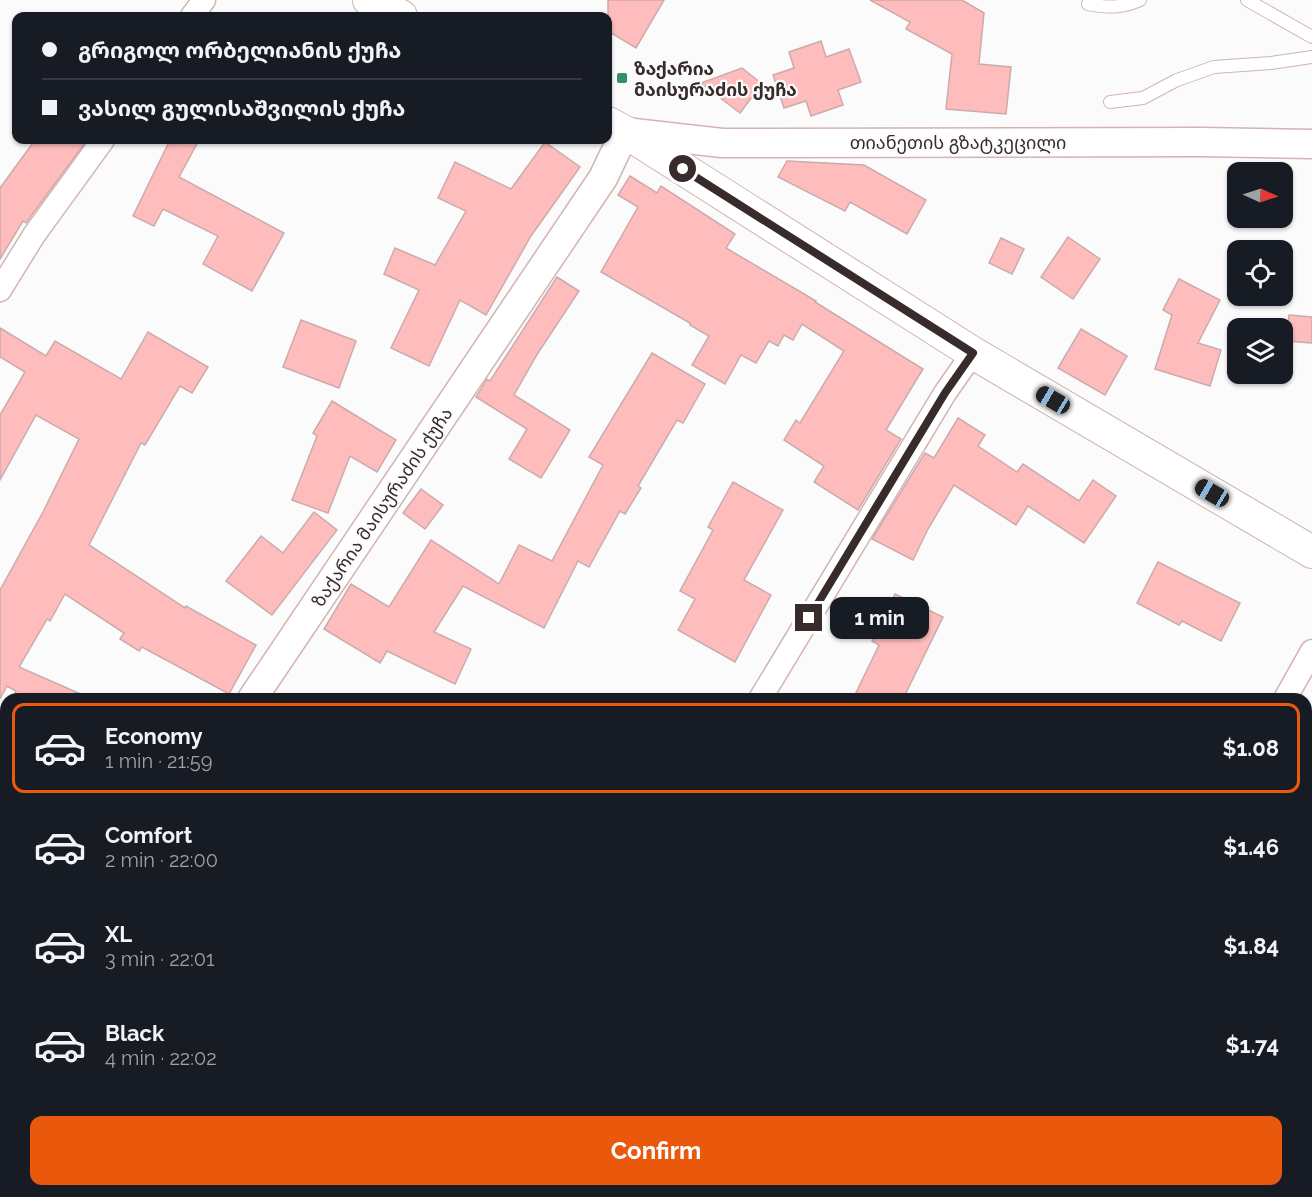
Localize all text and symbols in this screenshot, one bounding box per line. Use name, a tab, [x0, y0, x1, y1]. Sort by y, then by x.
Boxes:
text: გრიგოლ ორბელიანის ქუჩა	[78, 37, 401, 63]
place label: ზაქარია მაისურაძის ქუჩა	[634, 58, 797, 100]
marker: ზაქარია მაისურაძის ქუჩა	[615, 71, 629, 85]
text: ვასილ გულისაშვილის ქუჩა	[78, 95, 405, 121]
street label: თიანეთის გზატკეცილი	[850, 132, 1066, 154]
route start	[669, 155, 696, 182]
north arrow	[1227, 162, 1293, 228]
map controls	[1227, 162, 1293, 384]
button: locate	[1227, 240, 1293, 306]
button: layers	[1227, 318, 1293, 384]
car	[1033, 383, 1073, 417]
street label: ზაქარია მაისურაძის ქუჩა	[307, 403, 458, 611]
car	[1192, 476, 1232, 510]
callout: 1 min	[830, 597, 929, 639]
route end	[795, 604, 822, 631]
text: 1 min	[854, 606, 905, 630]
icon: car	[33, 721, 87, 775]
text: Economy	[105, 723, 203, 749]
text: $1.08	[1222, 735, 1279, 761]
text: 1 min · 21:59	[105, 749, 212, 773]
icon: car	[33, 820, 87, 874]
text: Comfort	[105, 822, 192, 848]
text: $1.46	[1223, 834, 1279, 860]
text: 2 min · 22:00	[105, 848, 218, 872]
icon: car	[33, 919, 87, 973]
text: XL	[105, 921, 132, 947]
text: $1.84	[1223, 933, 1279, 959]
text: 3 min · 22:01	[105, 947, 215, 971]
icon: car	[33, 1018, 87, 1072]
text: Black	[105, 1020, 164, 1046]
text: $1.74	[1226, 1032, 1279, 1058]
text: 4 min · 22:02	[105, 1046, 217, 1070]
button: Confirm	[30, 1116, 1282, 1185]

